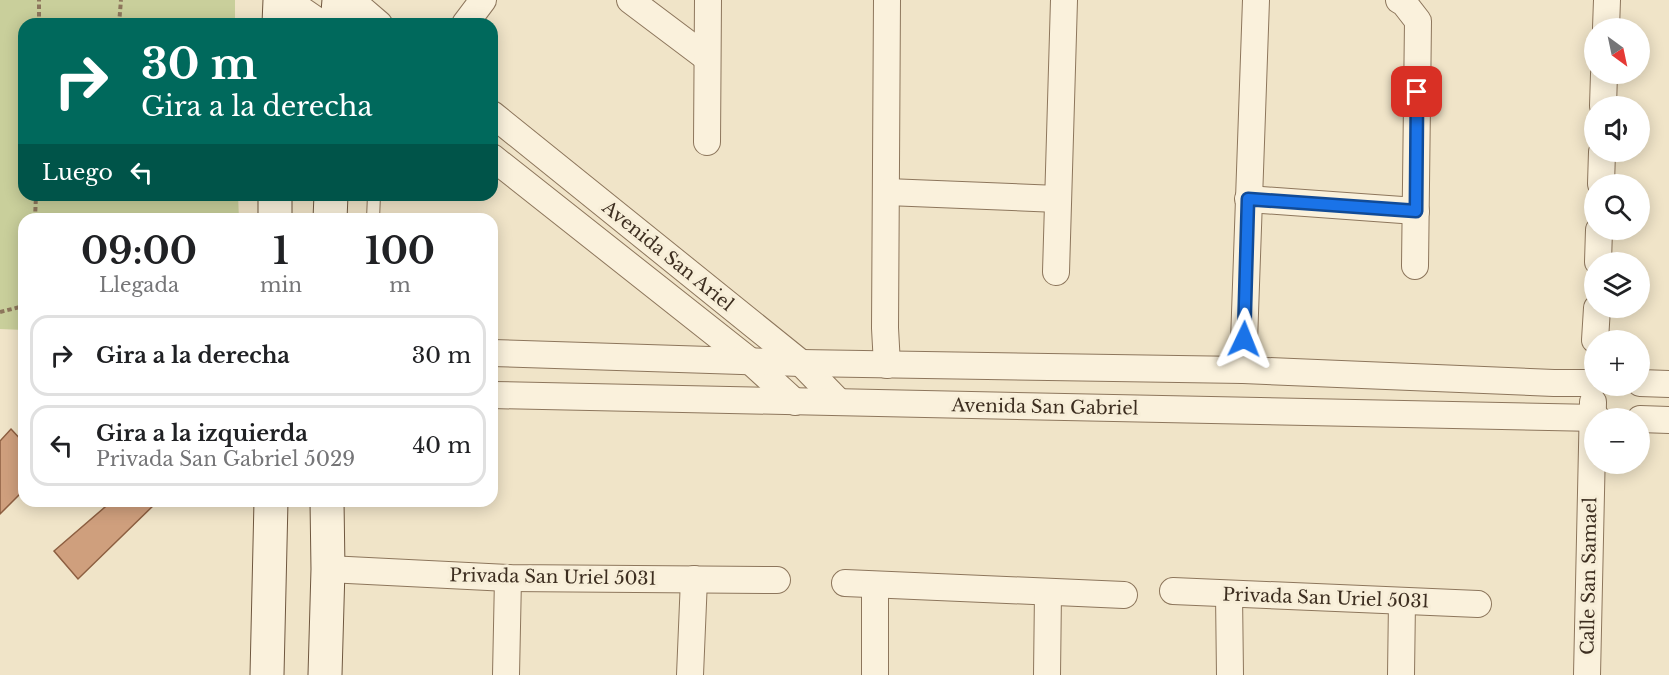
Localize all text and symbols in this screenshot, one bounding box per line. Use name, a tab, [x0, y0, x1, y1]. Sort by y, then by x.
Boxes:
north arrow	[1584, 18, 1650, 84]
map controls	[1584, 18, 1650, 474]
text: 30 m	[141, 38, 257, 90]
icon: right	[42, 42, 120, 120]
pin	[1391, 66, 1442, 117]
icon: arrive	[1400, 75, 1433, 108]
text: Gira a la derecha	[141, 90, 372, 123]
button: sound	[1584, 96, 1650, 162]
icon: left	[125, 156, 158, 189]
text: Luego	[42, 159, 113, 186]
button: search	[1584, 174, 1650, 240]
street label: Avenida San Ariel	[597, 196, 738, 316]
text: 09:00	[81, 229, 197, 274]
text: 1	[273, 229, 289, 274]
text: 100	[365, 229, 435, 274]
button: layers	[1584, 252, 1650, 318]
text: Llegada	[99, 273, 179, 297]
text: min	[260, 273, 302, 297]
text: m	[389, 273, 411, 297]
position arrow	[1212, 307, 1276, 371]
button: +	[1584, 330, 1650, 396]
icon: right	[45, 339, 78, 372]
text: Gira a la derecha	[96, 342, 290, 369]
text: 30 m	[412, 342, 471, 369]
street label: Avenida San Gabriel	[950, 394, 1139, 420]
button: −	[1584, 408, 1650, 474]
text: Gira a la izquierda	[96, 420, 308, 447]
icon: left	[45, 429, 78, 462]
text: 40 m	[413, 432, 471, 459]
text: Privada San Gabriel 5029	[96, 447, 355, 471]
street label: Calle San Samael	[1577, 497, 1601, 655]
street label: Privada San Uriel 5031	[449, 564, 657, 590]
street label: Privada San Uriel 5031	[1222, 583, 1430, 613]

